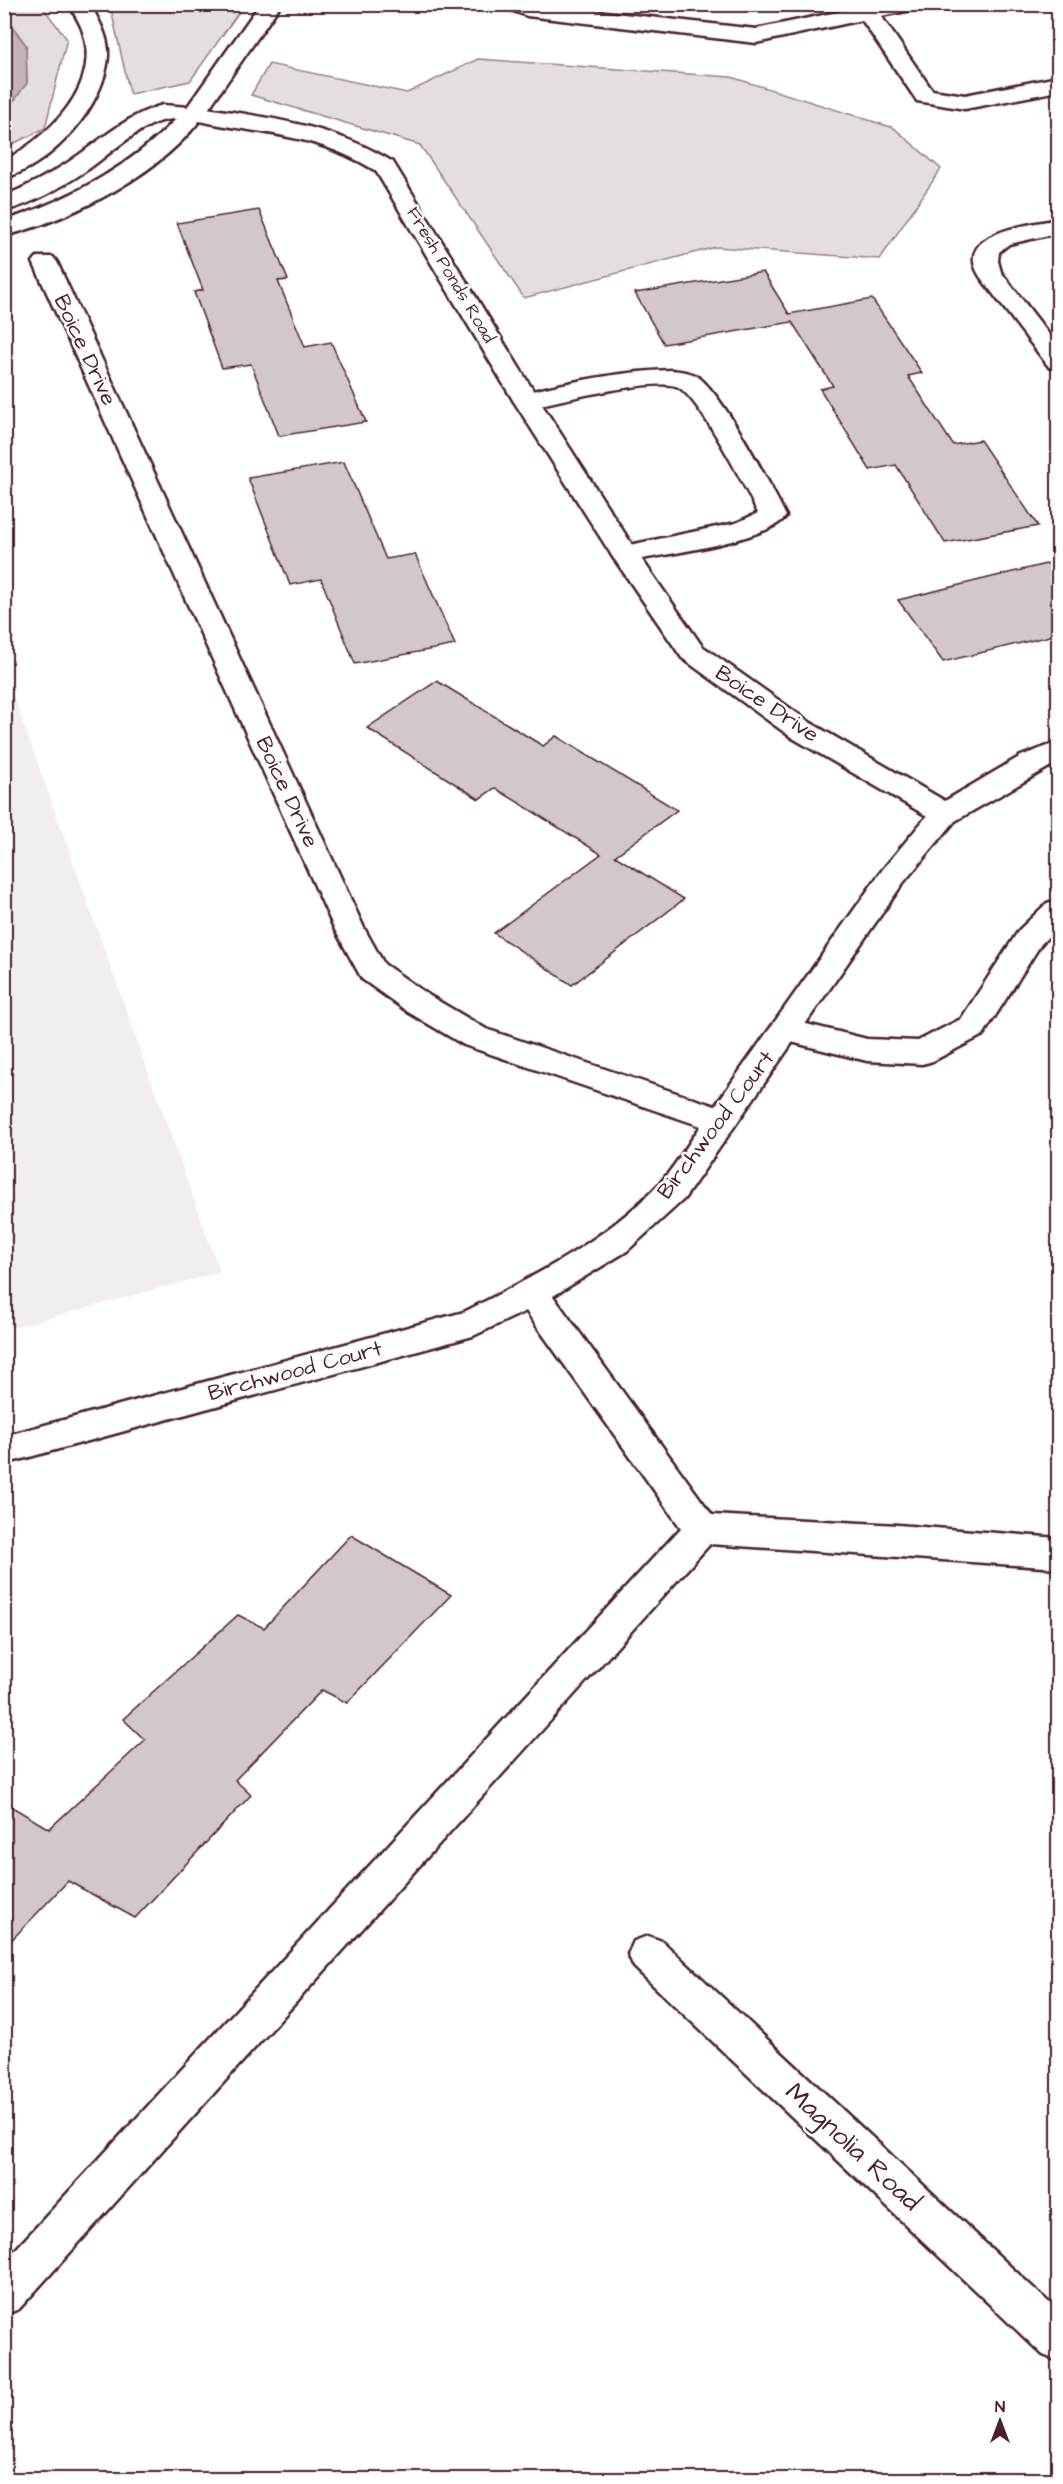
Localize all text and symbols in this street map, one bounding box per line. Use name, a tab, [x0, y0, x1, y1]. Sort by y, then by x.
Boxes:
street label: Fresh Ponds Road	[400, 202, 502, 348]
street label: Boice Drive	[46, 290, 124, 411]
street label: Boice Drive	[709, 658, 825, 750]
street label: Boice Drive	[248, 732, 326, 853]
street label: Birchwood Court	[650, 1044, 782, 1206]
street label: Birchwood Court	[205, 1333, 385, 1409]
street label: Magnolia Road	[776, 2074, 930, 2221]
north arrow	[970, 2391, 1030, 2451]
text: N	[995, 2396, 1005, 2418]

